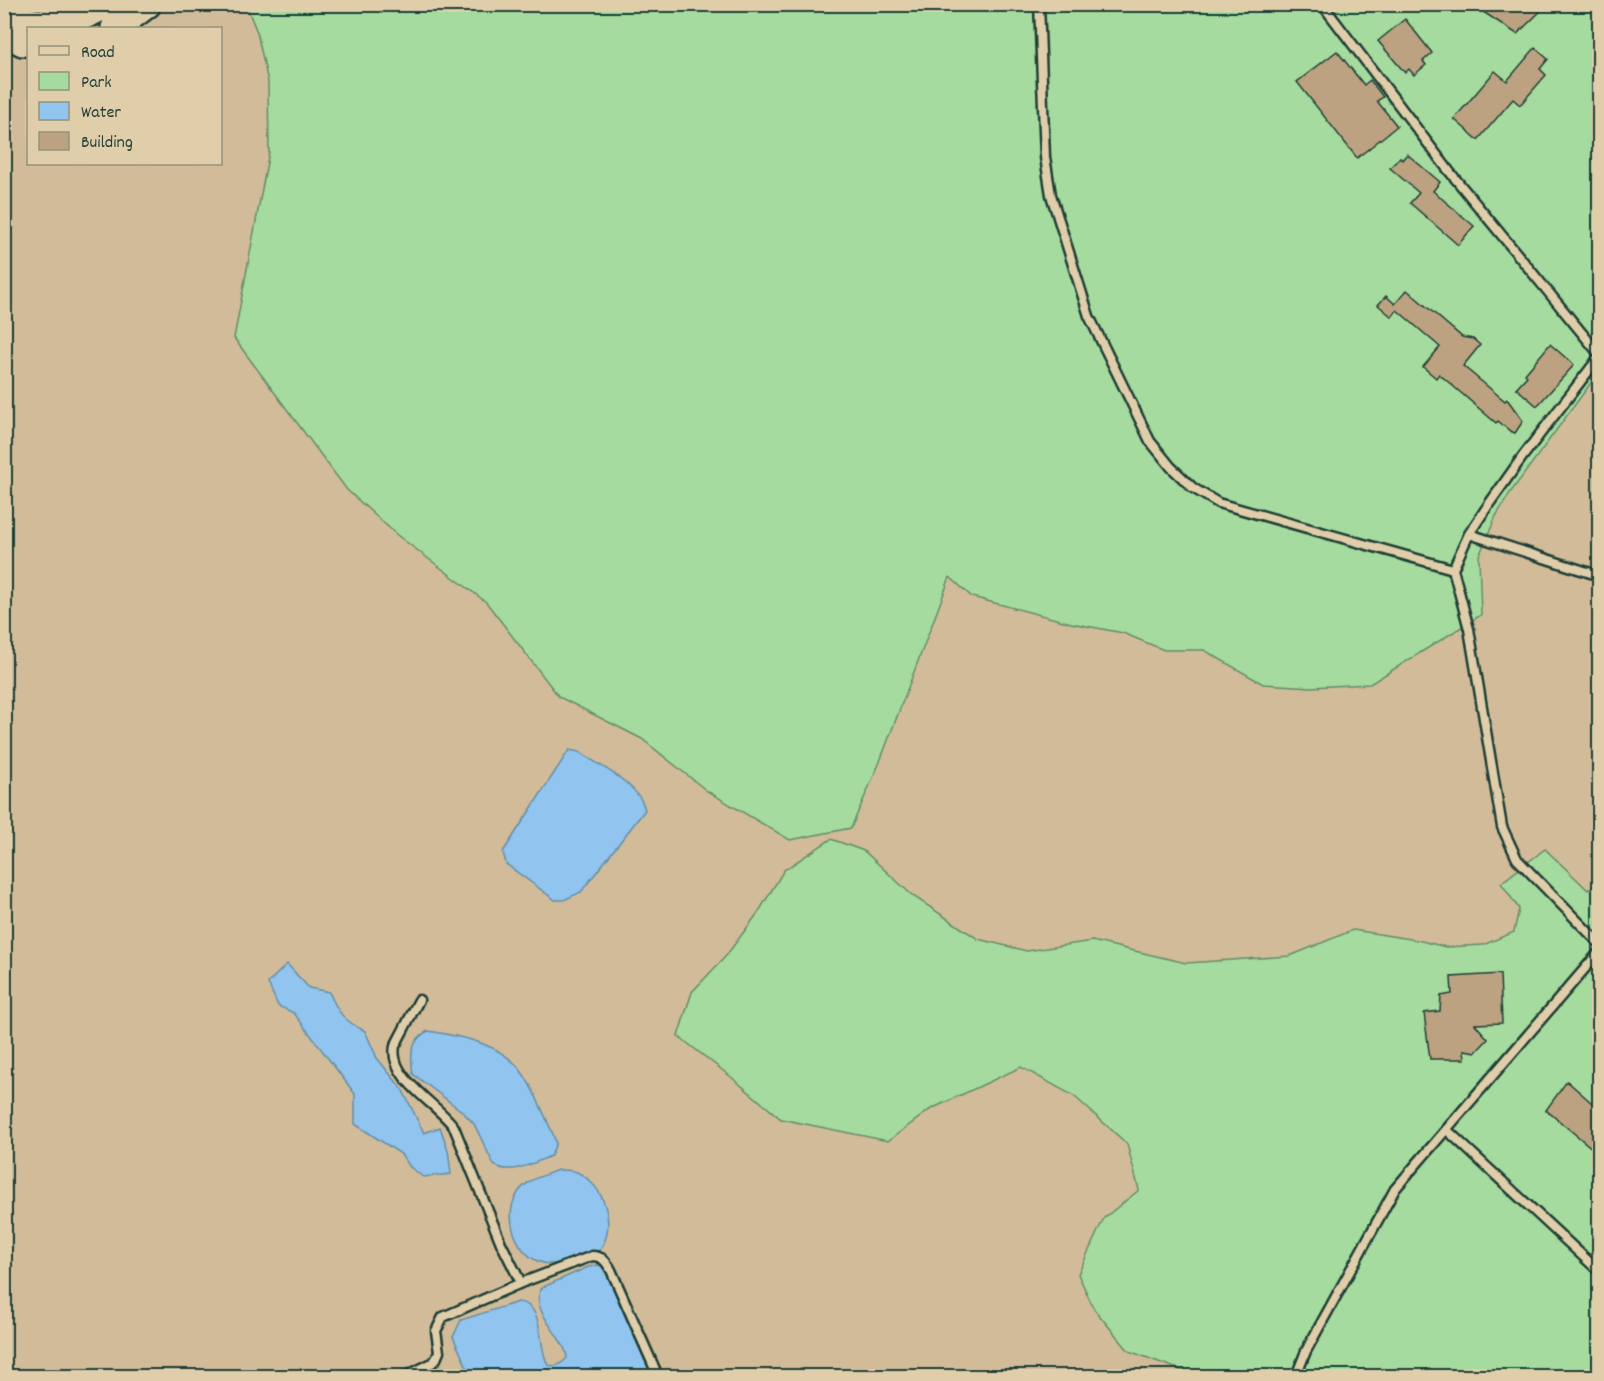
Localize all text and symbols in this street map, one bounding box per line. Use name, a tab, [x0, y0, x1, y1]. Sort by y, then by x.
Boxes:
legend	[27, 27, 222, 165]
text: Road	[81, 41, 115, 66]
text: Park	[81, 71, 112, 96]
text: Water	[81, 101, 121, 126]
text: Building	[81, 131, 133, 156]

